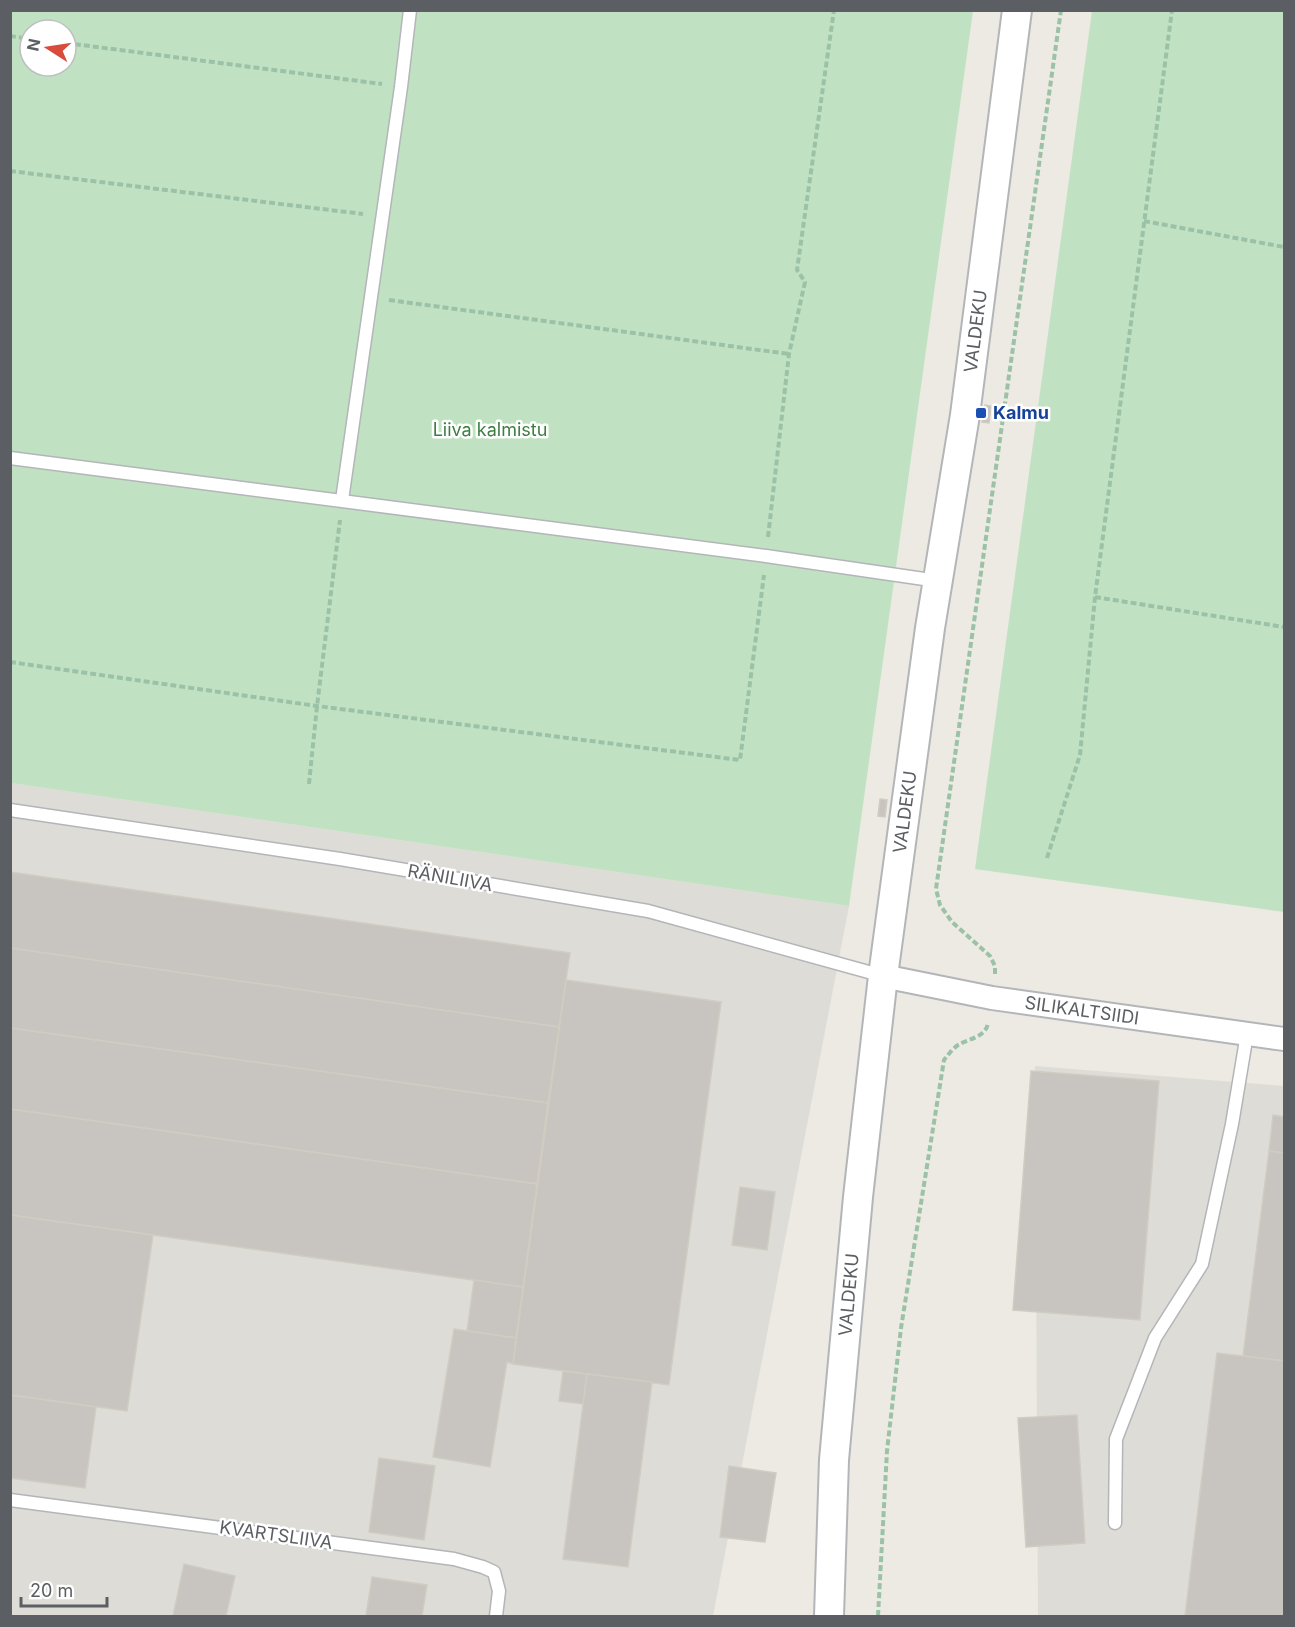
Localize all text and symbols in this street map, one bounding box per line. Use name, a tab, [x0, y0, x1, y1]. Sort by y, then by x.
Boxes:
north arrow	[18, 18, 78, 78]
text: N	[22, 37, 44, 53]
street label: VALDEKU	[960, 289, 991, 374]
place label: Kalmu	[993, 402, 1049, 423]
marker: Kalmu	[974, 406, 988, 420]
park label: Liiva kalmistu	[433, 419, 547, 440]
street label: VALDEKU	[889, 769, 921, 855]
street label: RÄNILIIVA	[406, 859, 494, 895]
street label: SILIKALTSIIDI	[1024, 992, 1140, 1029]
street label: VALDEKU	[834, 1252, 863, 1337]
street label: KVARTSLIIVA	[218, 1516, 334, 1553]
scale bar	[21, 1570, 106, 1608]
text: 20 m	[30, 1580, 73, 1601]

